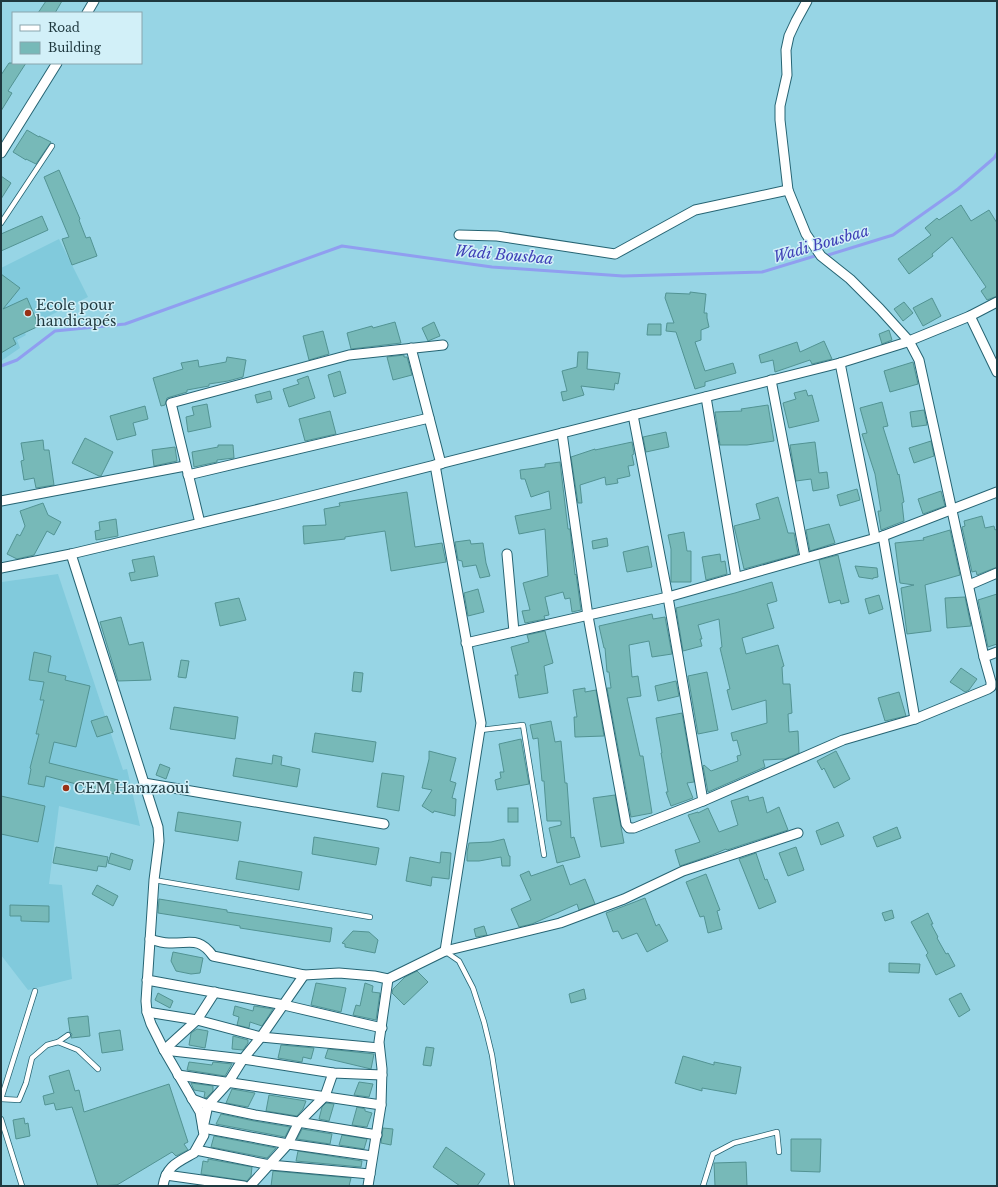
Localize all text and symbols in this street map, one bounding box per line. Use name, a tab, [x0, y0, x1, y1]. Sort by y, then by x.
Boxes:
legend	[12, 12, 142, 64]
text: Road	[48, 20, 80, 35]
text: Building	[48, 40, 102, 55]
water label: Wadi Bousbaa	[771, 221, 871, 266]
water label: Wadi Bousbaa	[454, 241, 554, 268]
place label: Ecole pour handicapés	[36, 296, 116, 330]
marker: Ecole pour handicapés	[23, 308, 33, 318]
place label: CEM Hamzaoui	[74, 779, 189, 797]
marker: CEM Hamzaoui	[61, 783, 71, 793]

